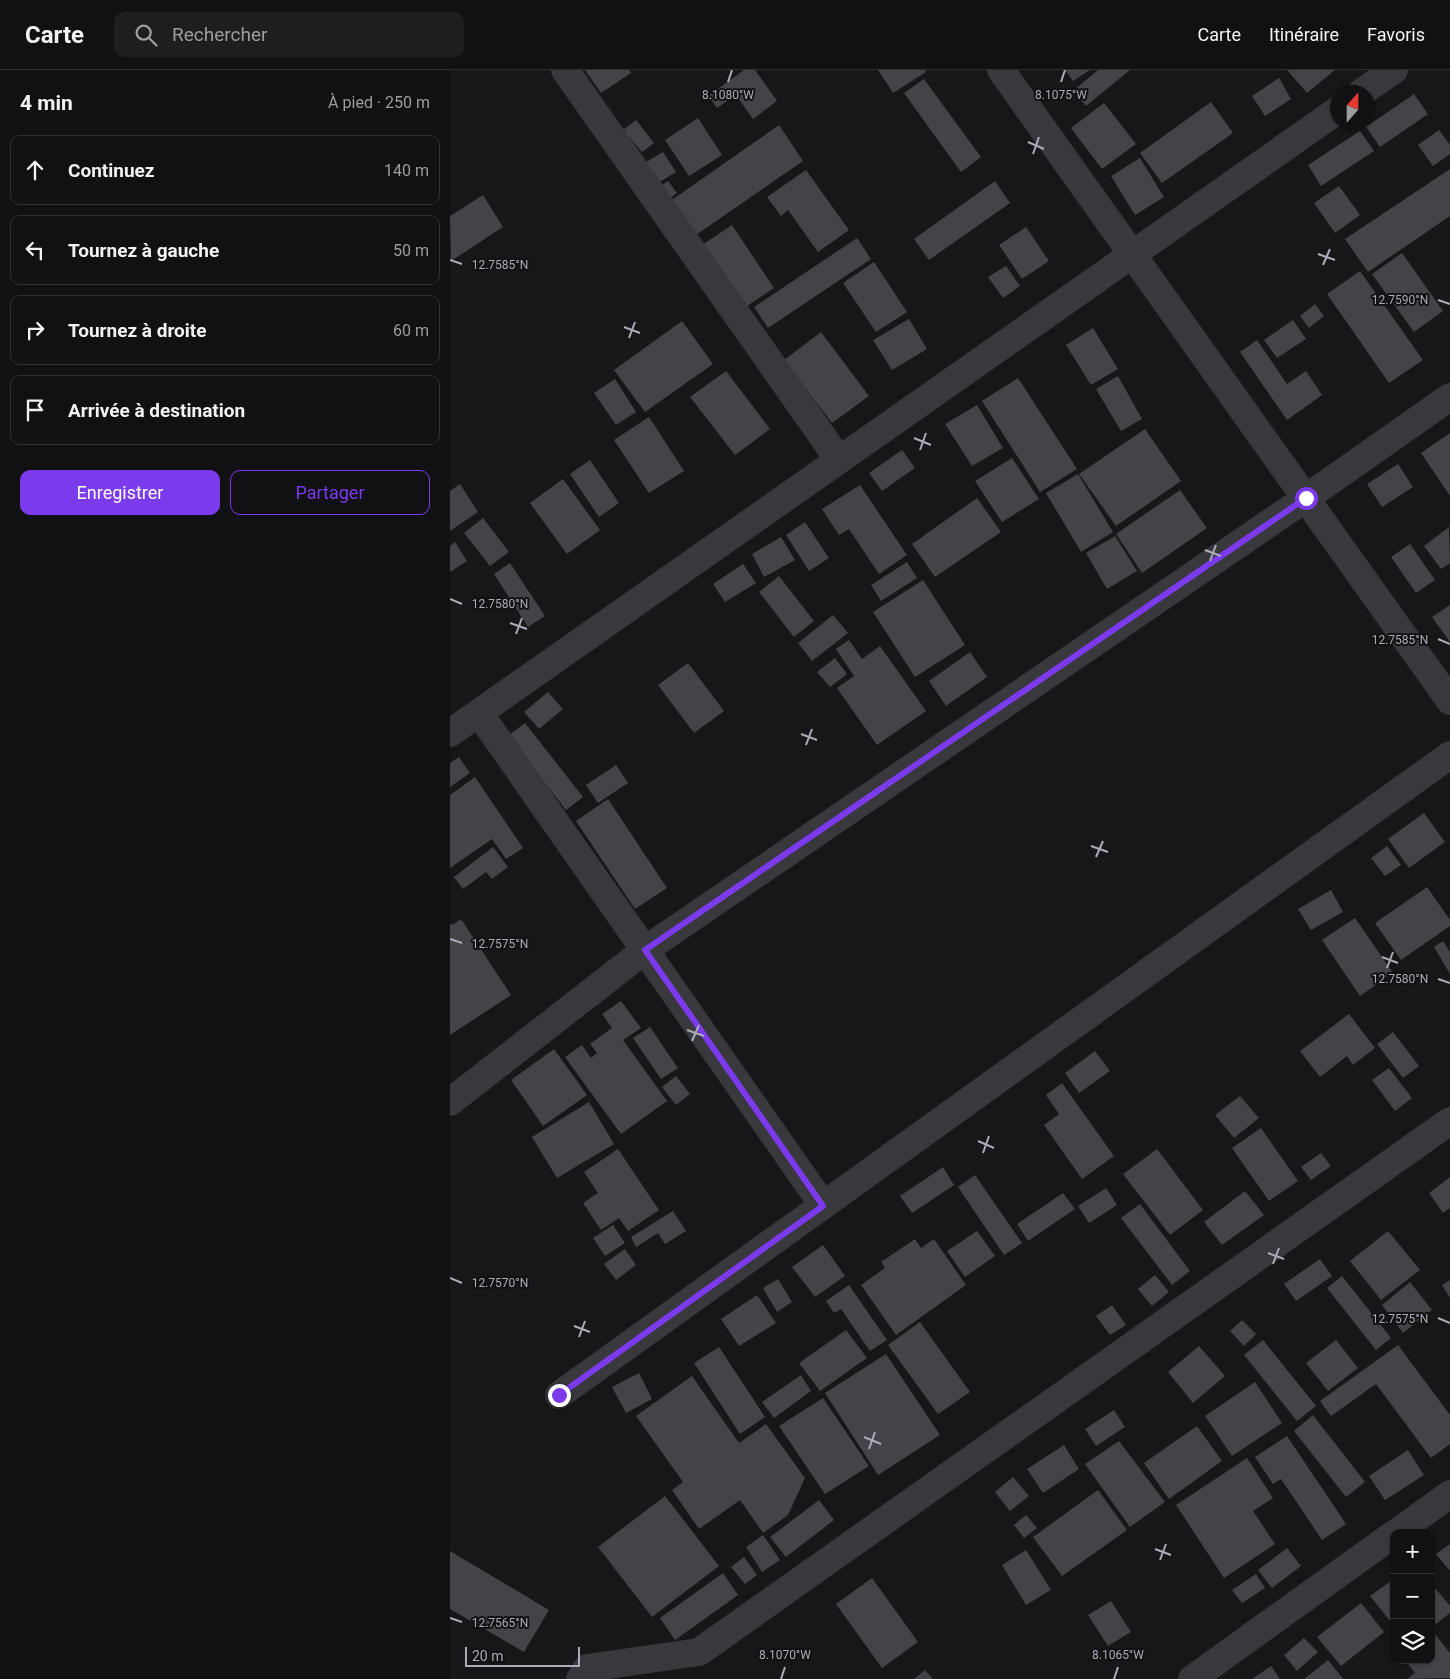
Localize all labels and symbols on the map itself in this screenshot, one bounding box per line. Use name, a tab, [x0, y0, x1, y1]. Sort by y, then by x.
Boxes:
north arrow	[1330, 85, 1375, 130]
text: 8.1080°W	[702, 88, 754, 102]
text: 8.1075°W	[1035, 88, 1087, 102]
text: 12.7585°N	[472, 258, 528, 272]
text: 12.7590°N	[1372, 293, 1428, 307]
route start	[1295, 487, 1318, 510]
text: 12.7580°N	[472, 597, 528, 611]
text: 12.7585°N	[1372, 633, 1428, 647]
text: 12.7575°N	[472, 937, 528, 951]
text: 12.7580°N	[1372, 972, 1428, 986]
text: 12.7570°N	[472, 1276, 528, 1290]
text: 12.7575°N	[1372, 1312, 1428, 1326]
route end	[548, 1384, 571, 1407]
text: 12.7565°N	[472, 1616, 528, 1630]
scale bar	[465, 1644, 580, 1667]
text: 8.1070°W	[759, 1648, 811, 1662]
text: 8.1065°W	[1092, 1648, 1144, 1662]

